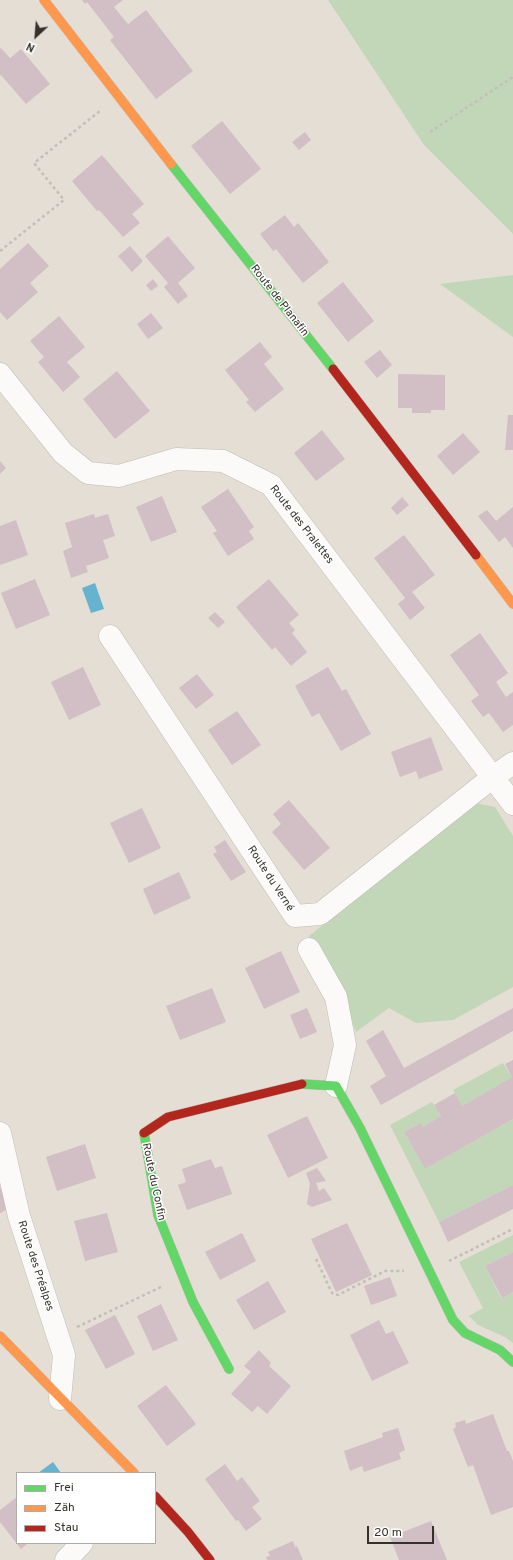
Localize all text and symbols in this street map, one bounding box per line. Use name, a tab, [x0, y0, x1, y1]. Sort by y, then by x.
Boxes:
north arrow	[16, 16, 56, 56]
text: N	[24, 39, 37, 55]
street label: Route de Planafin	[247, 263, 311, 339]
street label: Route des Pralettes	[266, 483, 336, 567]
street label: Route du Verné	[244, 844, 296, 914]
street label: Route du Confin	[138, 1142, 168, 1222]
street label: Route des Préalpes	[14, 1219, 56, 1313]
legend	[16, 1472, 156, 1544]
text: Frei	[54, 1480, 74, 1496]
text: Zäh	[54, 1500, 75, 1516]
scale bar	[369, 1518, 436, 1544]
text: Stau	[54, 1520, 79, 1536]
text: 20 m	[374, 1525, 402, 1541]

